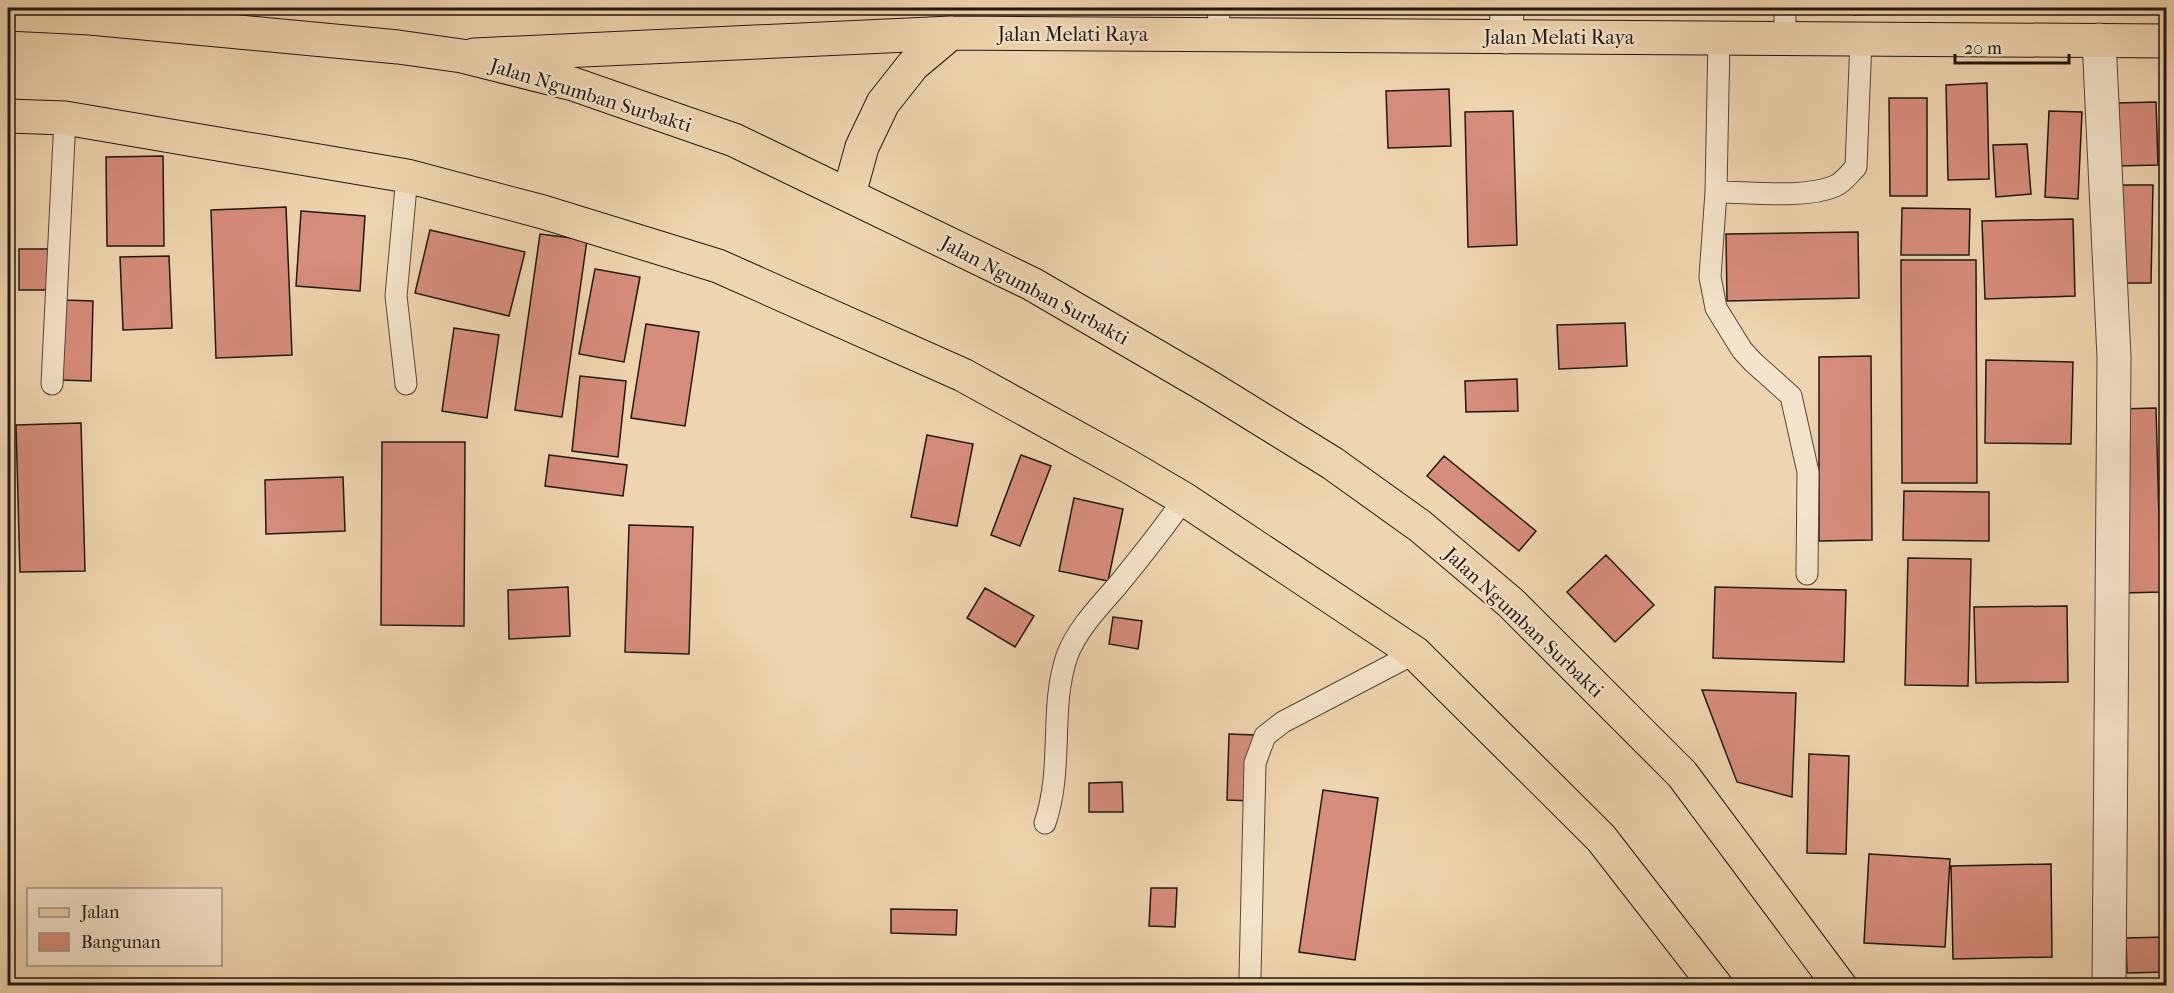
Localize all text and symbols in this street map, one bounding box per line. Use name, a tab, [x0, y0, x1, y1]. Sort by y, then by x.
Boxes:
street label: Jalan Melati Raya	[996, 23, 1149, 46]
street label: Jalan Melati Raya	[1482, 26, 1635, 49]
scale bar	[1955, 27, 2069, 65]
text: 20 m	[1964, 38, 2002, 59]
street label: Jalan Ngumban Surbakti	[485, 53, 694, 137]
street label: Jalan Ngumban Surbakti	[935, 230, 1133, 350]
street label: Jalan Ngumban Surbakti	[1438, 541, 1608, 702]
legend	[27, 888, 222, 966]
text: Jalan	[79, 902, 120, 923]
text: Bangunan	[81, 932, 161, 953]

